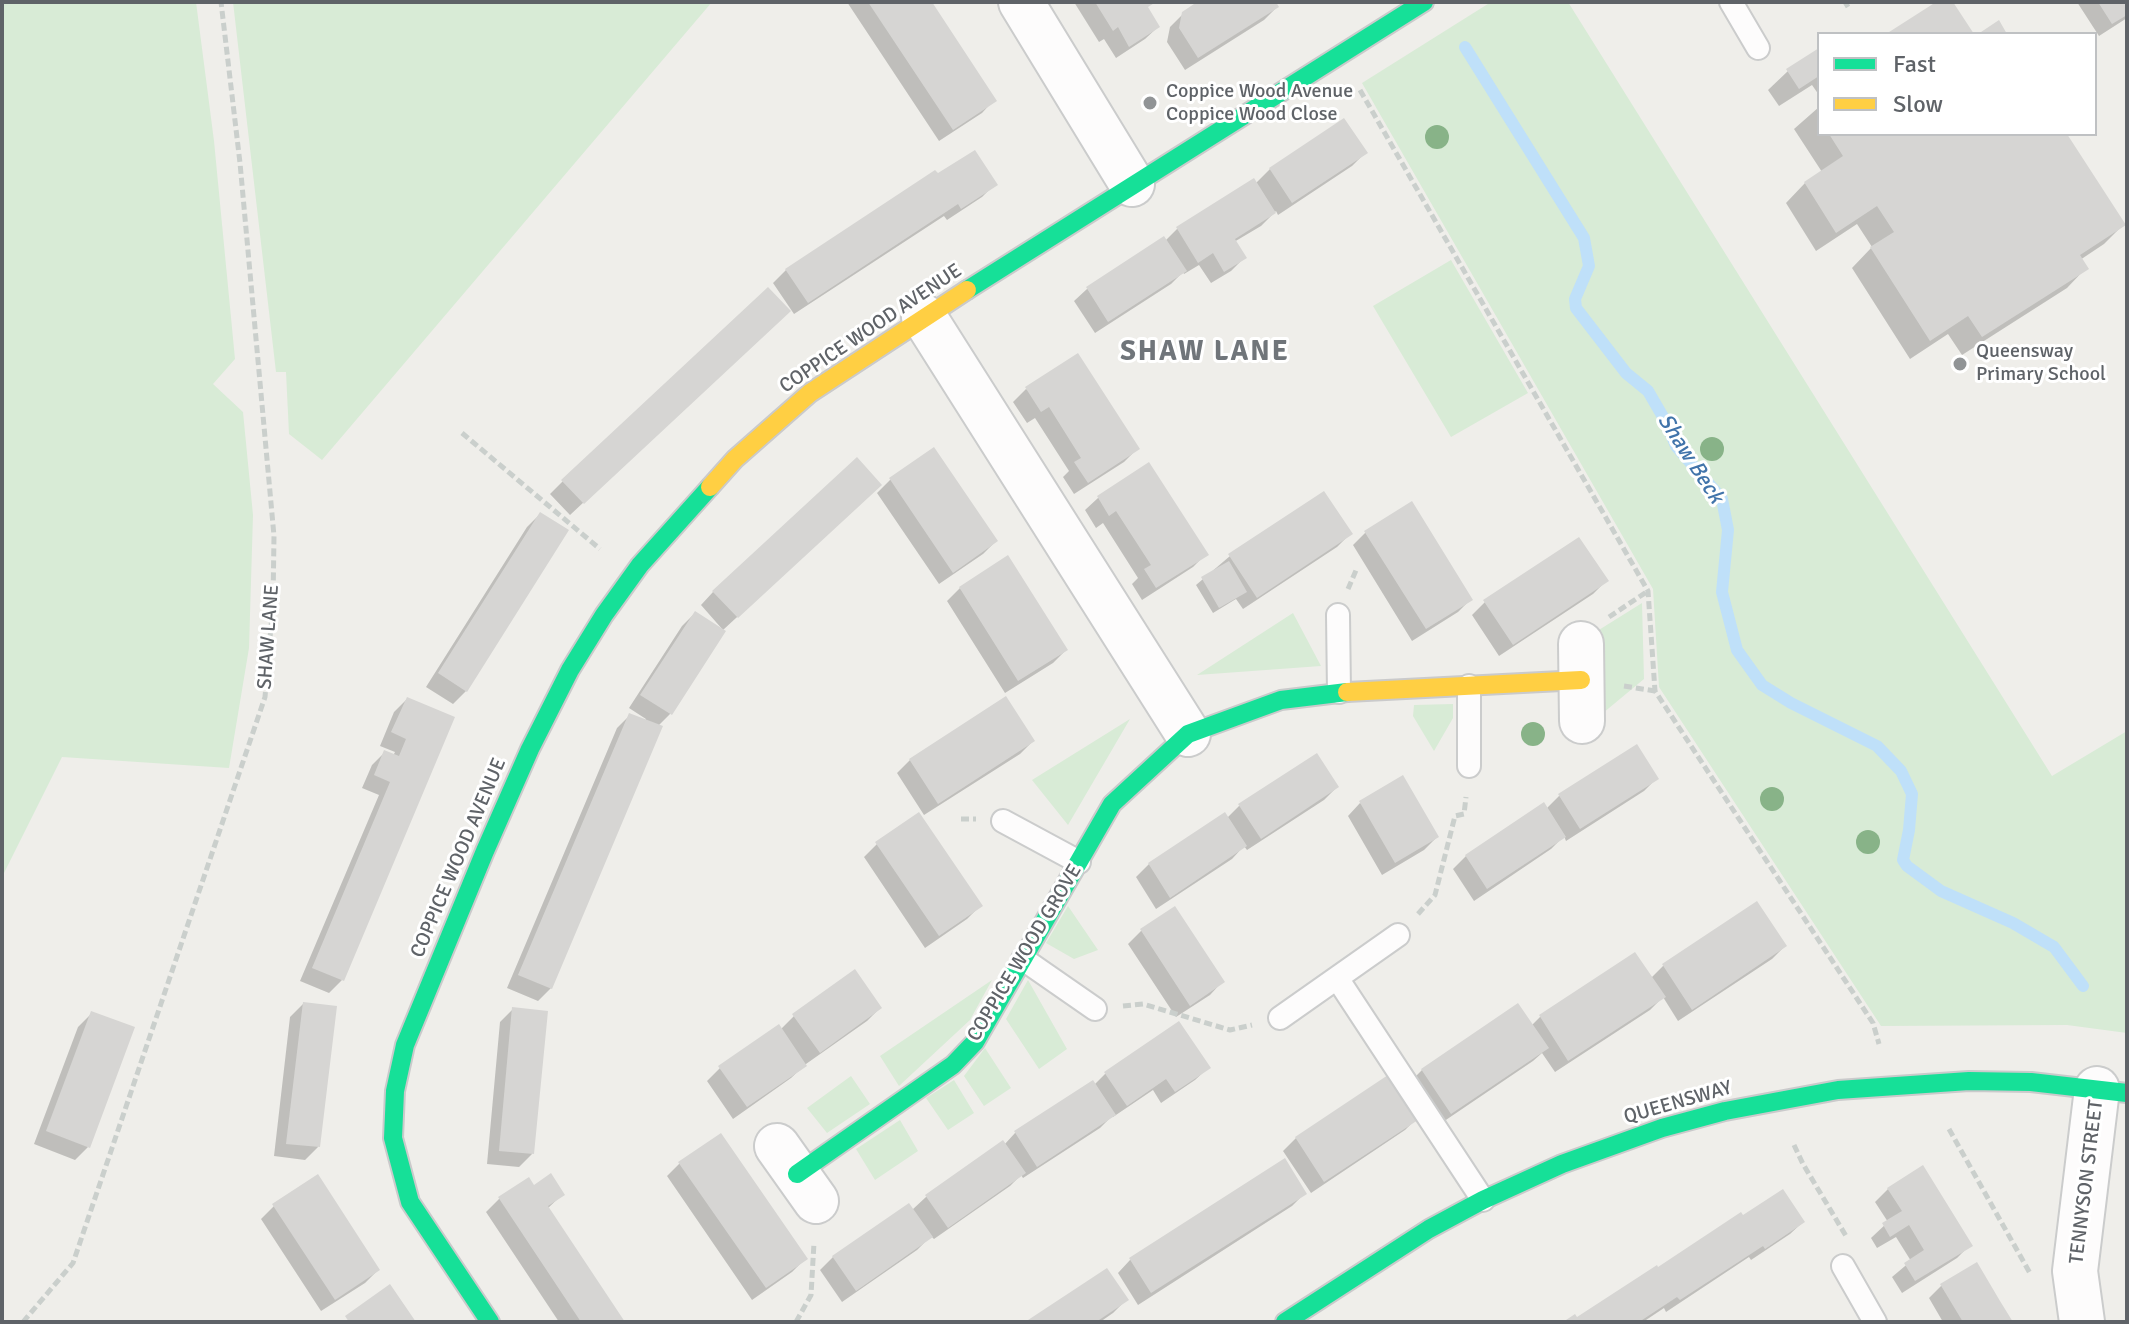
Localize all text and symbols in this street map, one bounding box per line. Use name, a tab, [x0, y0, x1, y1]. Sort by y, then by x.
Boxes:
legend	[1817, 32, 2097, 136]
text: Fast	[1893, 49, 1936, 79]
place label: Coppice Wood Avenue Coppice Wood Close	[1166, 80, 1353, 127]
text: Slow	[1893, 89, 1943, 119]
marker: Coppice Wood Avenue Coppice Wood Close	[1141, 94, 1159, 112]
street label: COPPICE WOOD AVENUE	[775, 259, 967, 399]
district label: SHAW LANE	[1120, 336, 1290, 370]
place label: Queensway Primary School	[1976, 340, 2106, 387]
marker: Queensway Primary School	[1951, 355, 1969, 373]
water label: Shaw Beck	[1651, 409, 1729, 509]
street label: SHAW LANE	[253, 584, 285, 690]
street label: COPPICE WOOD AVENUE	[406, 755, 512, 961]
street label: COPPICE WOOD GROVE	[963, 860, 1087, 1046]
street label: QUEENSWAY	[1621, 1076, 1735, 1130]
street label: TENNYSON STREET	[2065, 1099, 2109, 1265]

